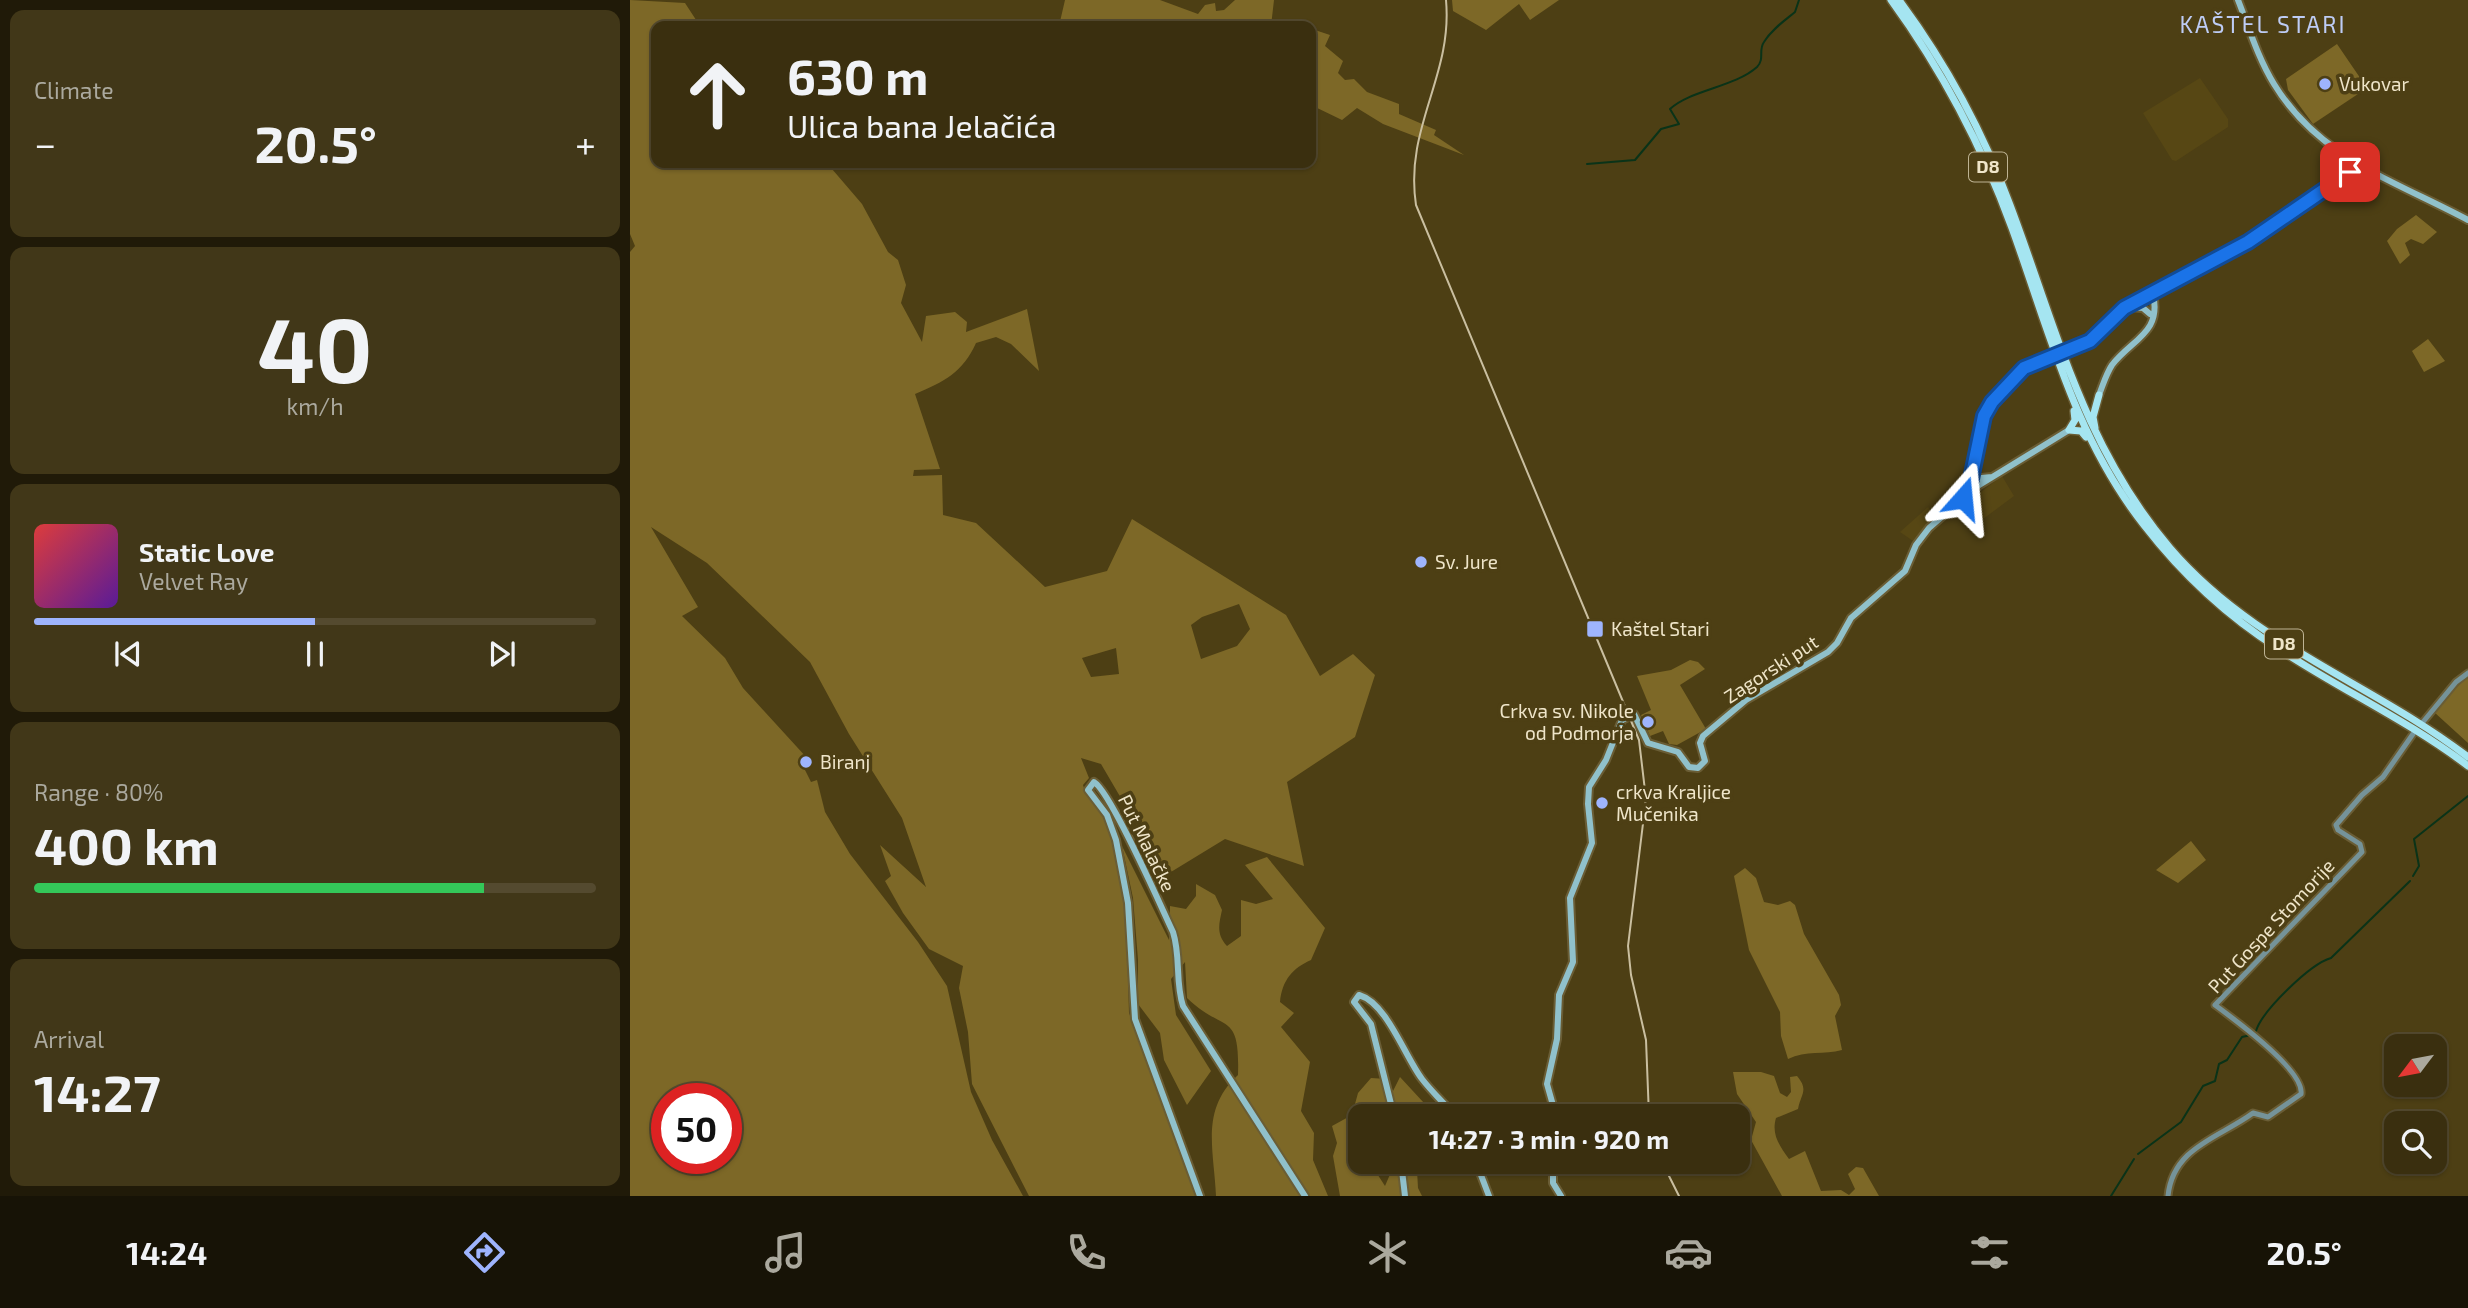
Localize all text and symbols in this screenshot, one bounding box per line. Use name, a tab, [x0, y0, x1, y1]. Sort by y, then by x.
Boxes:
district label: KAŠTEL STARI	[2180, 10, 2346, 38]
text: 630 m	[787, 46, 928, 105]
icon: ahead	[672, 49, 763, 140]
place label: Vukovar	[2339, 72, 2409, 95]
text: Climate	[34, 76, 114, 104]
marker: Vukovar	[2317, 76, 2333, 92]
text: Ulica bana Jelačića	[787, 106, 1057, 144]
text: 20.5°	[254, 111, 377, 173]
text: −	[34, 120, 56, 166]
text: +	[575, 120, 596, 166]
pin	[2320, 142, 2380, 202]
road number: D8	[1969, 152, 2007, 182]
icon: arrive	[2331, 153, 2369, 191]
text: 40	[257, 292, 373, 401]
text: km/h	[286, 392, 344, 420]
position arrow	[1926, 461, 2000, 535]
text: Static Love	[139, 536, 275, 567]
place label: Sv. Jure	[1435, 550, 1498, 573]
marker: Sv. Jure	[1413, 554, 1429, 570]
text: Velvet Ray	[139, 567, 248, 595]
place label: Kaštel Stari	[1611, 617, 1710, 640]
marker: Kaštel Stari	[1585, 619, 1605, 639]
street label: Zagorski put	[1719, 630, 1822, 707]
road number: D8	[2265, 630, 2303, 658]
icon: previous	[109, 635, 147, 673]
icon: pause	[296, 635, 334, 673]
icon: next	[483, 635, 521, 673]
place label: Crkva sv. Nikole od Podmorja	[1499, 699, 1634, 744]
marker: Crkva sv. Nikole od Podmorja	[1640, 714, 1656, 730]
place label: Biranj	[820, 750, 870, 773]
marker: Biranj	[798, 754, 814, 770]
text: Range · 80%	[34, 778, 163, 806]
place label: crkva Kraljice Mučenika	[1616, 780, 1731, 825]
street label: Put Malačke	[1114, 790, 1181, 895]
marker: crkva Kraljice Mučenika	[1594, 795, 1610, 811]
text: 400 km	[34, 813, 219, 875]
street label: Put Gospe Stomorije	[2203, 854, 2339, 997]
text: Arrival	[34, 1025, 104, 1053]
north arrow	[2384, 1034, 2446, 1097]
map controls	[2384, 1034, 2447, 1174]
text: 14:27	[34, 1060, 161, 1122]
speed limit sign: 50	[651, 1083, 742, 1174]
button: search	[2384, 1111, 2447, 1174]
text: 14:27 · 3 min · 920 m	[1429, 1123, 1669, 1154]
icon: directions	[460, 1228, 509, 1277]
icon: music	[761, 1228, 810, 1277]
icon: phone	[1062, 1228, 1111, 1277]
icon: climate	[1363, 1228, 1412, 1277]
icon: car	[1664, 1228, 1713, 1277]
icon: filters	[1965, 1228, 2014, 1277]
text: 14:24	[126, 1233, 208, 1271]
text: 20.5°	[2267, 1233, 2342, 1271]

